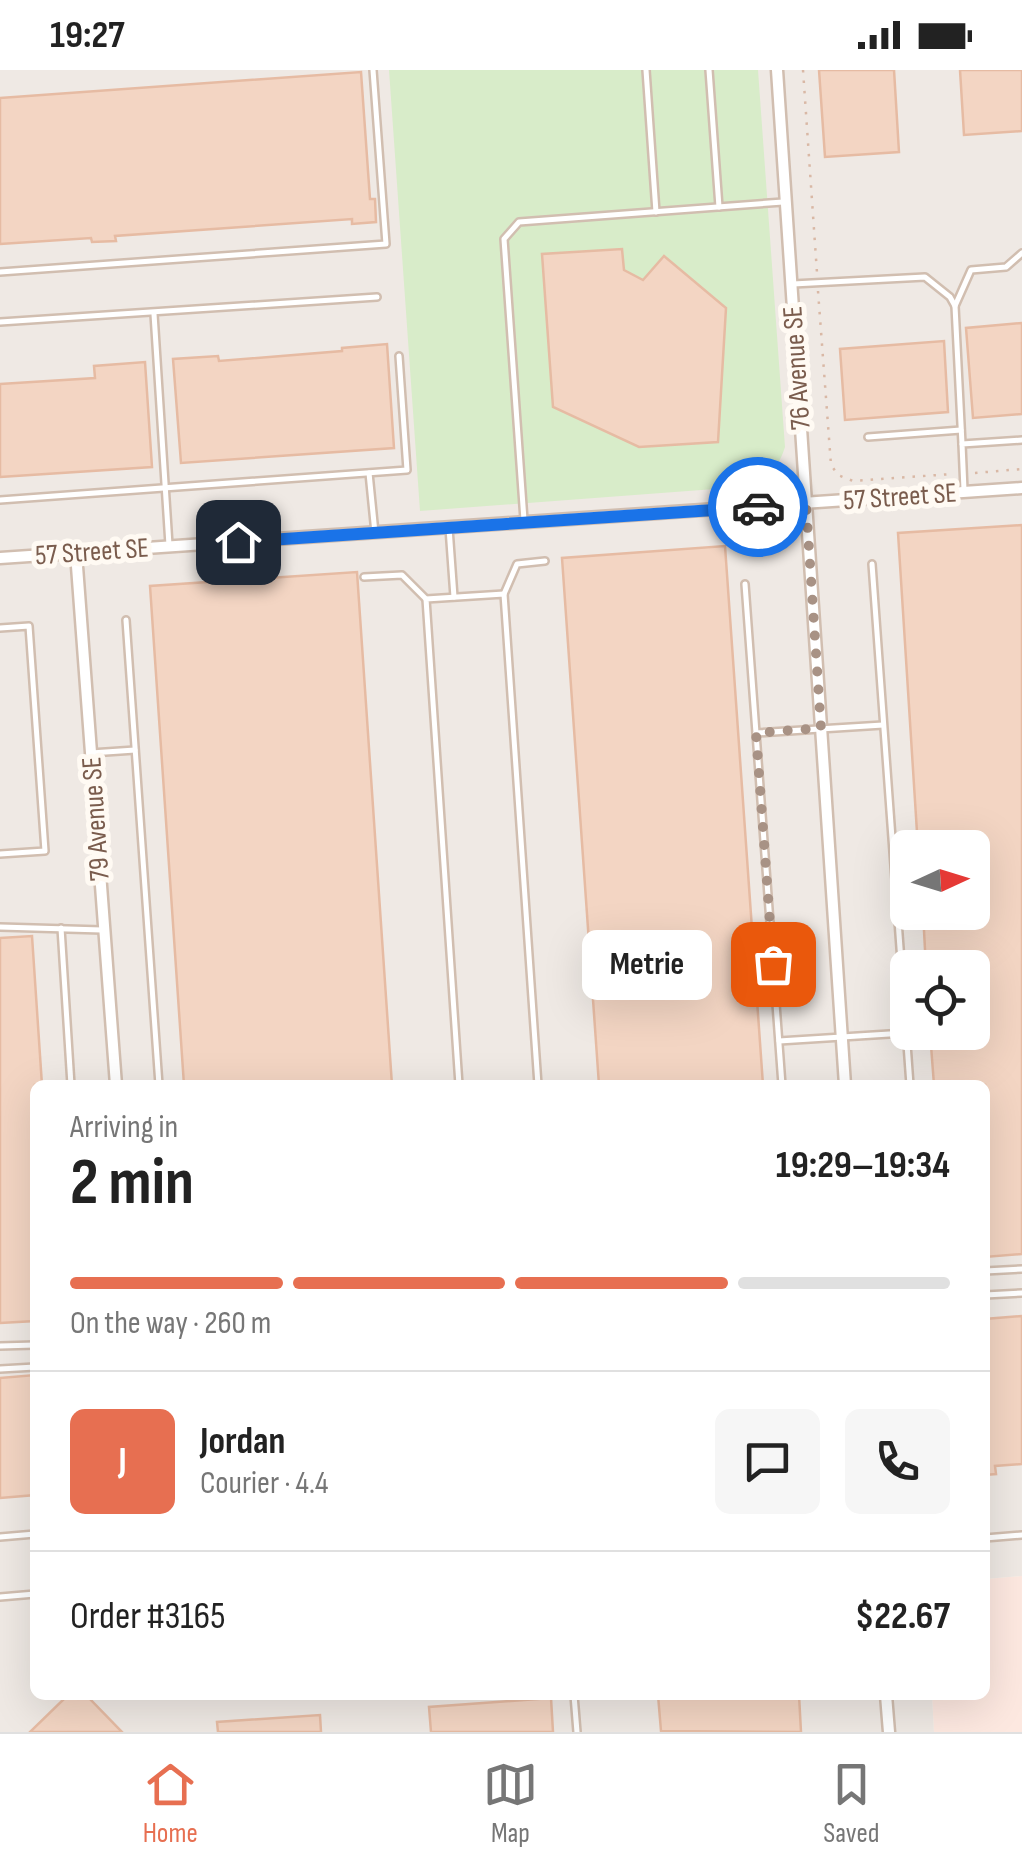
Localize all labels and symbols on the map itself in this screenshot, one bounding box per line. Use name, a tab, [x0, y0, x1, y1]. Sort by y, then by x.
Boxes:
street label: 76 Avenue SE	[776, 305, 818, 431]
courier	[708, 457, 808, 557]
street label: 57 Street SE	[842, 477, 958, 517]
pin	[196, 500, 281, 585]
street label: 57 Street SE	[34, 532, 150, 572]
street label: 79 Avenue SE	[75, 756, 117, 882]
north arrow	[890, 830, 990, 930]
pin	[731, 922, 816, 1007]
callout: Metrie	[583, 929, 713, 999]

